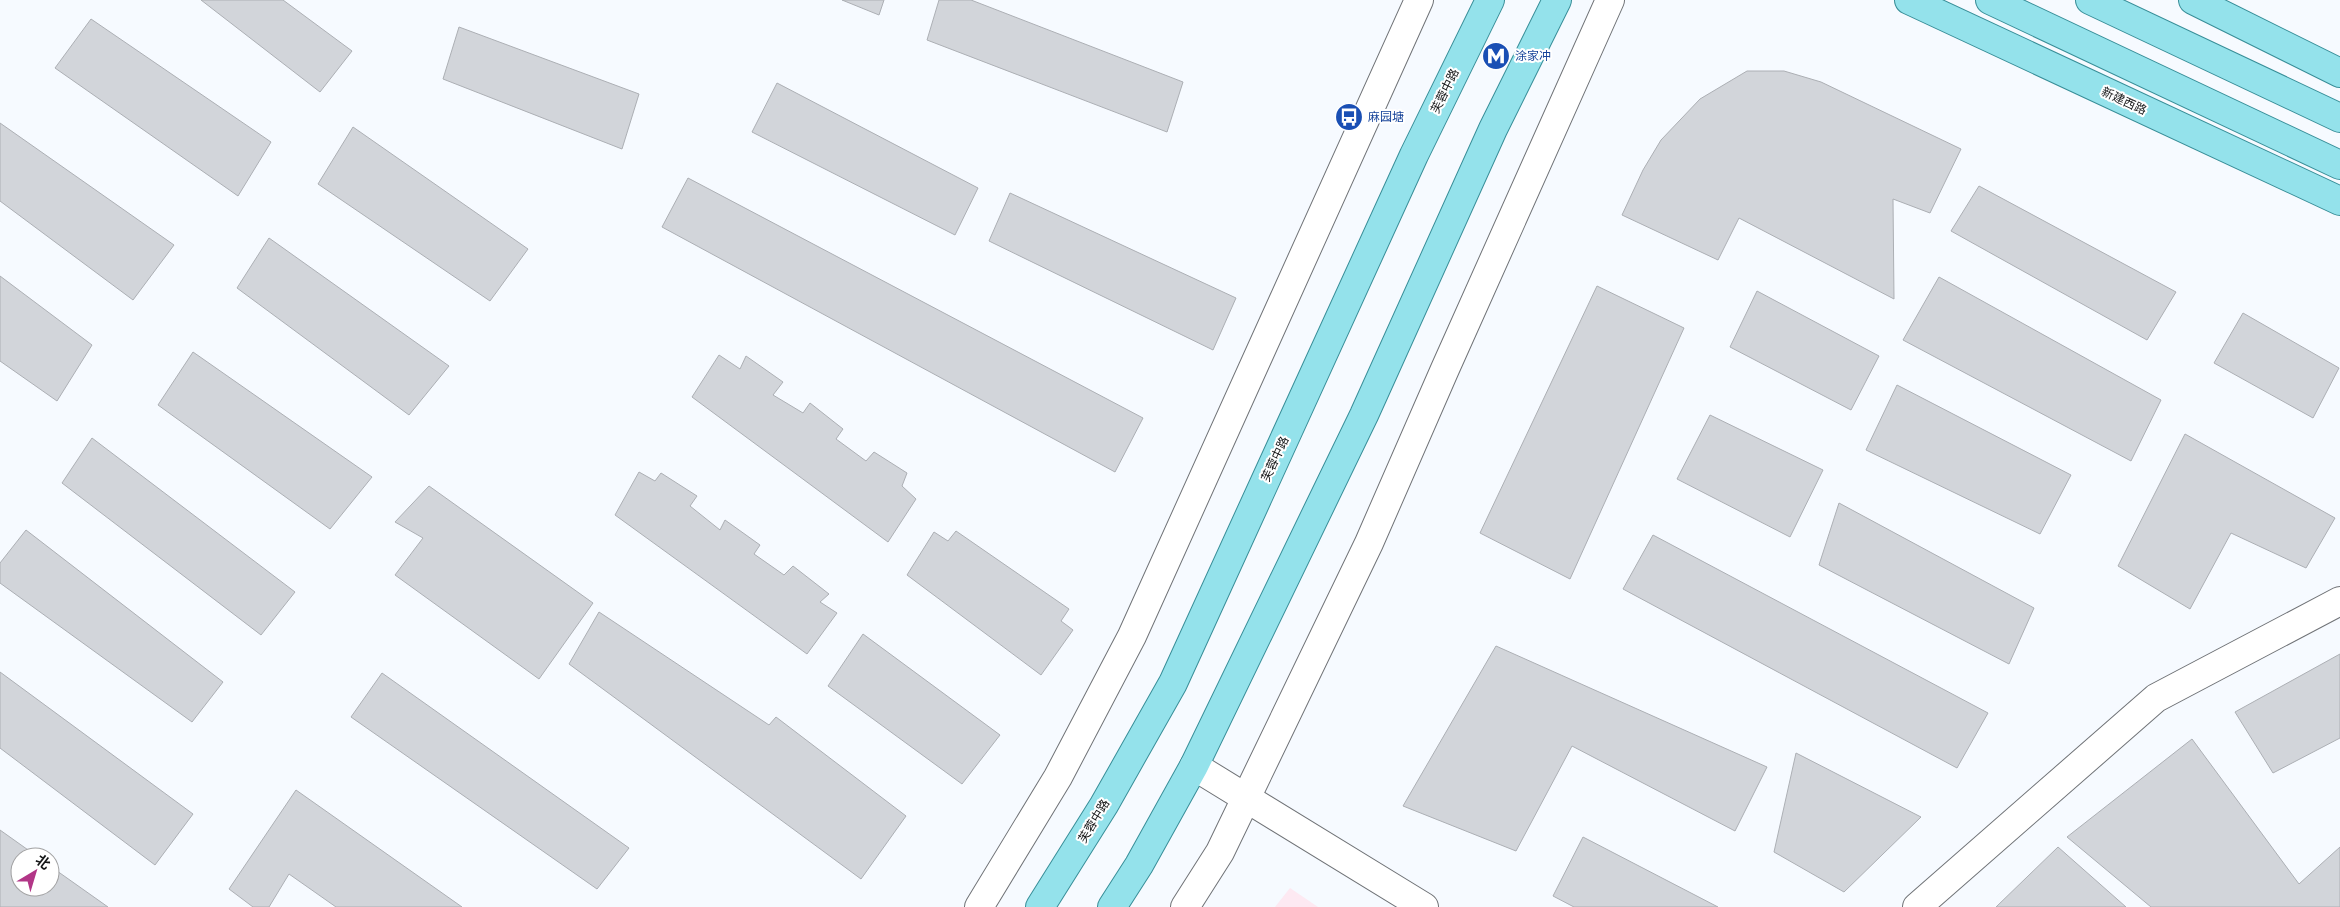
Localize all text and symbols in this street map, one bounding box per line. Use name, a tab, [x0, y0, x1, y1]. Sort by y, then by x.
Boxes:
metro station icon: 涂家冲	[1481, 41, 1511, 71]
place label: 涂家冲	[1515, 49, 1551, 63]
street label: 芙蓉中路	[1428, 66, 1462, 116]
street label: 新建西路	[2099, 85, 2149, 117]
bus stop icon: 麻园塘	[1334, 102, 1364, 132]
place label: 麻园塘	[1368, 110, 1404, 124]
street label: 芙蓉中路	[1259, 434, 1291, 484]
street label: 芙蓉中路	[1076, 797, 1112, 845]
north arrow	[10, 847, 60, 897]
text: 北	[33, 851, 53, 872]

